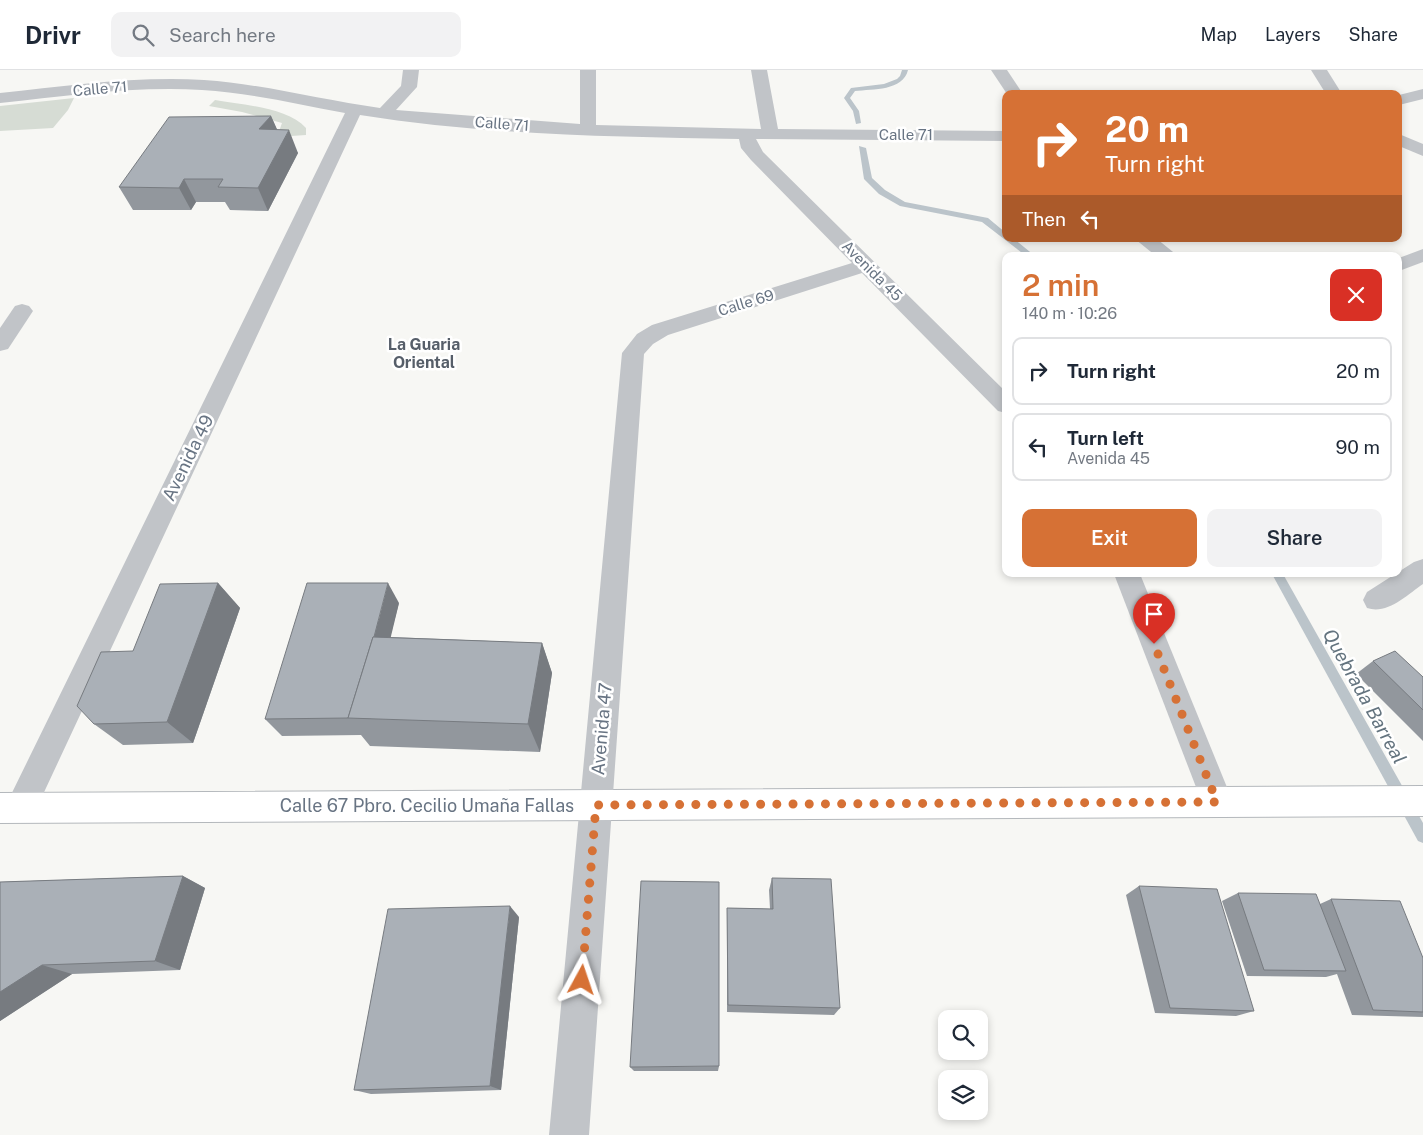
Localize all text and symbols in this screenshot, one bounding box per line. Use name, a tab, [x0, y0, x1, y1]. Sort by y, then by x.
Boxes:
search box	[111, 12, 461, 57]
text: Drivr	[25, 21, 81, 49]
icon: search	[129, 21, 157, 49]
text: Search here	[169, 24, 276, 46]
text: Map	[1201, 24, 1237, 45]
text: Layers	[1265, 24, 1321, 45]
text: Share	[1349, 24, 1398, 45]
street label: Calle 71	[72, 78, 128, 99]
text: 20 m	[1105, 109, 1189, 150]
icon: right	[1022, 110, 1087, 175]
street label: Calle 71	[474, 113, 530, 134]
street label: Calle 71	[879, 126, 933, 143]
text: Turn right	[1105, 151, 1205, 177]
icon: left	[1076, 205, 1104, 233]
text: Then	[1022, 208, 1066, 230]
street label: Avenida 45	[839, 237, 906, 304]
text: 2 min	[1022, 267, 1099, 303]
button: close	[1330, 269, 1382, 321]
street label: Calle 69	[716, 286, 776, 319]
text: 140 m · 10:26	[1022, 304, 1117, 323]
district label: La Guaria Oriental	[388, 335, 460, 372]
icon: right	[1024, 357, 1052, 385]
text: Turn right	[1067, 360, 1156, 382]
text: 20 m	[1336, 360, 1380, 382]
street label: Avenida 49	[158, 411, 217, 504]
text: Turn left	[1067, 427, 1144, 449]
icon: left	[1024, 433, 1052, 461]
text: 90 m	[1336, 436, 1380, 458]
text: Avenida 45	[1067, 449, 1150, 468]
button: Exit	[1022, 509, 1197, 567]
button: Share	[1207, 509, 1382, 567]
pin	[1133, 593, 1175, 644]
icon: arrive	[1140, 600, 1168, 628]
water label: Quebrada Barreal	[1319, 625, 1411, 767]
street label: Avenida 47	[587, 682, 616, 776]
street label: Calle 67 Pbro. Cecilio Umaña Fallas	[280, 795, 574, 816]
position arrow	[555, 953, 607, 1005]
map controls	[938, 1010, 988, 1120]
button: search	[938, 1010, 988, 1060]
button: layers	[938, 1070, 988, 1120]

